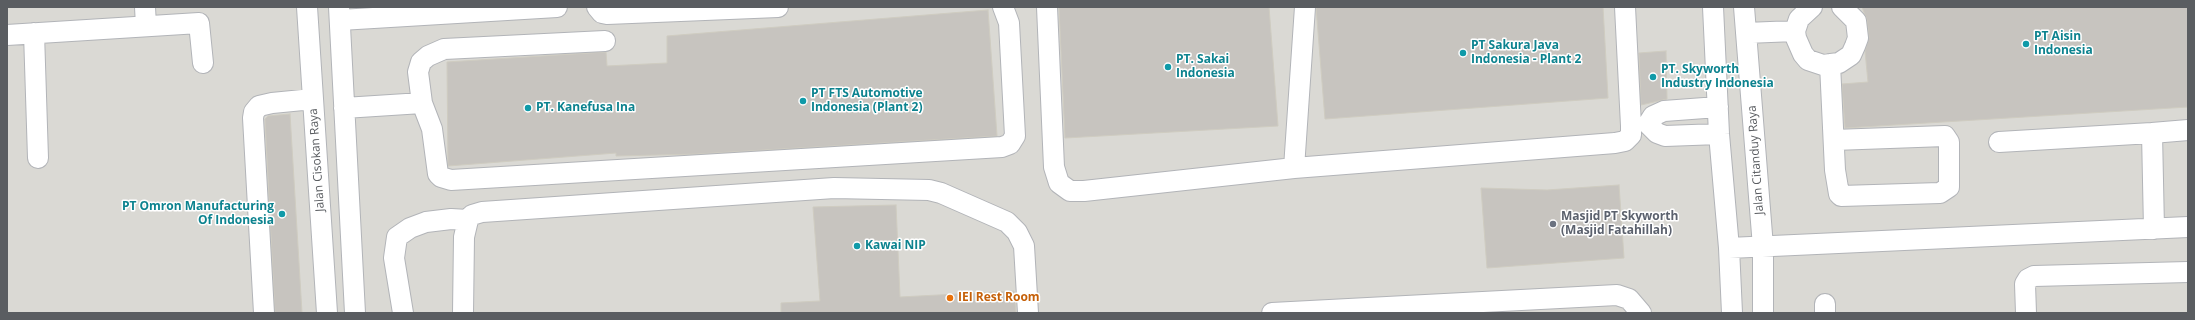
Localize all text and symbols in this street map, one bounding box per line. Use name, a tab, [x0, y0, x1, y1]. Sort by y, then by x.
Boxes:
place label: PT Aisin Indonesia	[2034, 30, 2093, 58]
place label: PT Sakura Java Indonesia - Plant 2	[1471, 39, 1581, 67]
marker: PT Aisin Indonesia	[2021, 39, 2031, 49]
marker: PT Sakura Java Indonesia - Plant 2	[1458, 48, 1468, 58]
place label: PT. Sakai Indonesia	[1176, 53, 1235, 81]
marker: PT. Sakai Indonesia	[1163, 62, 1173, 72]
place label: PT. Skyworth Industry Indonesia	[1661, 63, 1774, 91]
marker: PT. Skyworth Industry Indonesia	[1648, 72, 1658, 82]
place label: PT FTS Automotive Indonesia (Plant 2)	[811, 87, 923, 115]
marker: PT FTS Automotive Indonesia (Plant 2)	[798, 96, 808, 106]
place label: PT. Kanefusa Ina	[536, 101, 635, 115]
marker: PT. Kanefusa Ina	[523, 103, 533, 113]
street label: Jalan Citanduy Raya	[1745, 105, 1767, 215]
street label: Jalan Cisokan Raya	[306, 108, 328, 212]
place label: PT Omron Manufacturing Of Indonesia	[122, 200, 274, 228]
marker: PT Omron Manufacturing Of Indonesia	[277, 209, 287, 219]
place label: Masjid PT Skyworth (Masjid Fatahillah)	[1561, 210, 1678, 238]
marker: Masjid PT Skyworth (Masjid Fatahillah)	[1548, 219, 1558, 229]
place label: Kawai NIP	[865, 239, 926, 253]
marker: Kawai NIP	[852, 241, 862, 251]
place label: IEI Rest Room	[958, 291, 1040, 305]
marker: IEI Rest Room	[945, 293, 955, 303]

